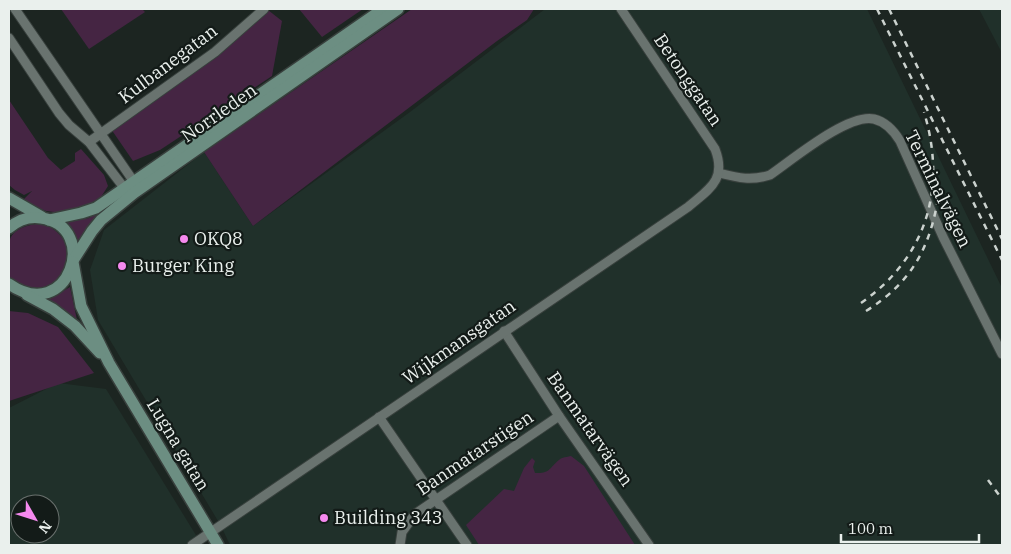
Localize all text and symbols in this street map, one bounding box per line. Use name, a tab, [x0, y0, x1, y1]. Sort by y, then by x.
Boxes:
street label: Kulbanegatan	[114, 19, 222, 108]
street label: Betonggatan	[649, 29, 728, 130]
street label: Norrleden	[176, 78, 261, 147]
street label: Terminalvägen	[900, 126, 977, 251]
place label: OKQ8	[194, 227, 243, 250]
marker: OKQ8	[178, 233, 190, 245]
place label: Burger King	[132, 254, 234, 277]
marker: Burger King	[116, 260, 128, 272]
street label: Wijkmansgatan	[398, 294, 520, 389]
street label: Banmatarvägen	[542, 367, 639, 491]
street label: Lugna gatan	[142, 394, 215, 495]
street label: Banmatarstigen	[412, 405, 537, 500]
north arrow	[10, 494, 60, 544]
place label: Building 343	[334, 506, 443, 529]
marker: Building 343	[318, 512, 330, 524]
scale bar	[841, 512, 978, 544]
text: N	[35, 517, 56, 537]
text: 100 m	[848, 519, 893, 538]

